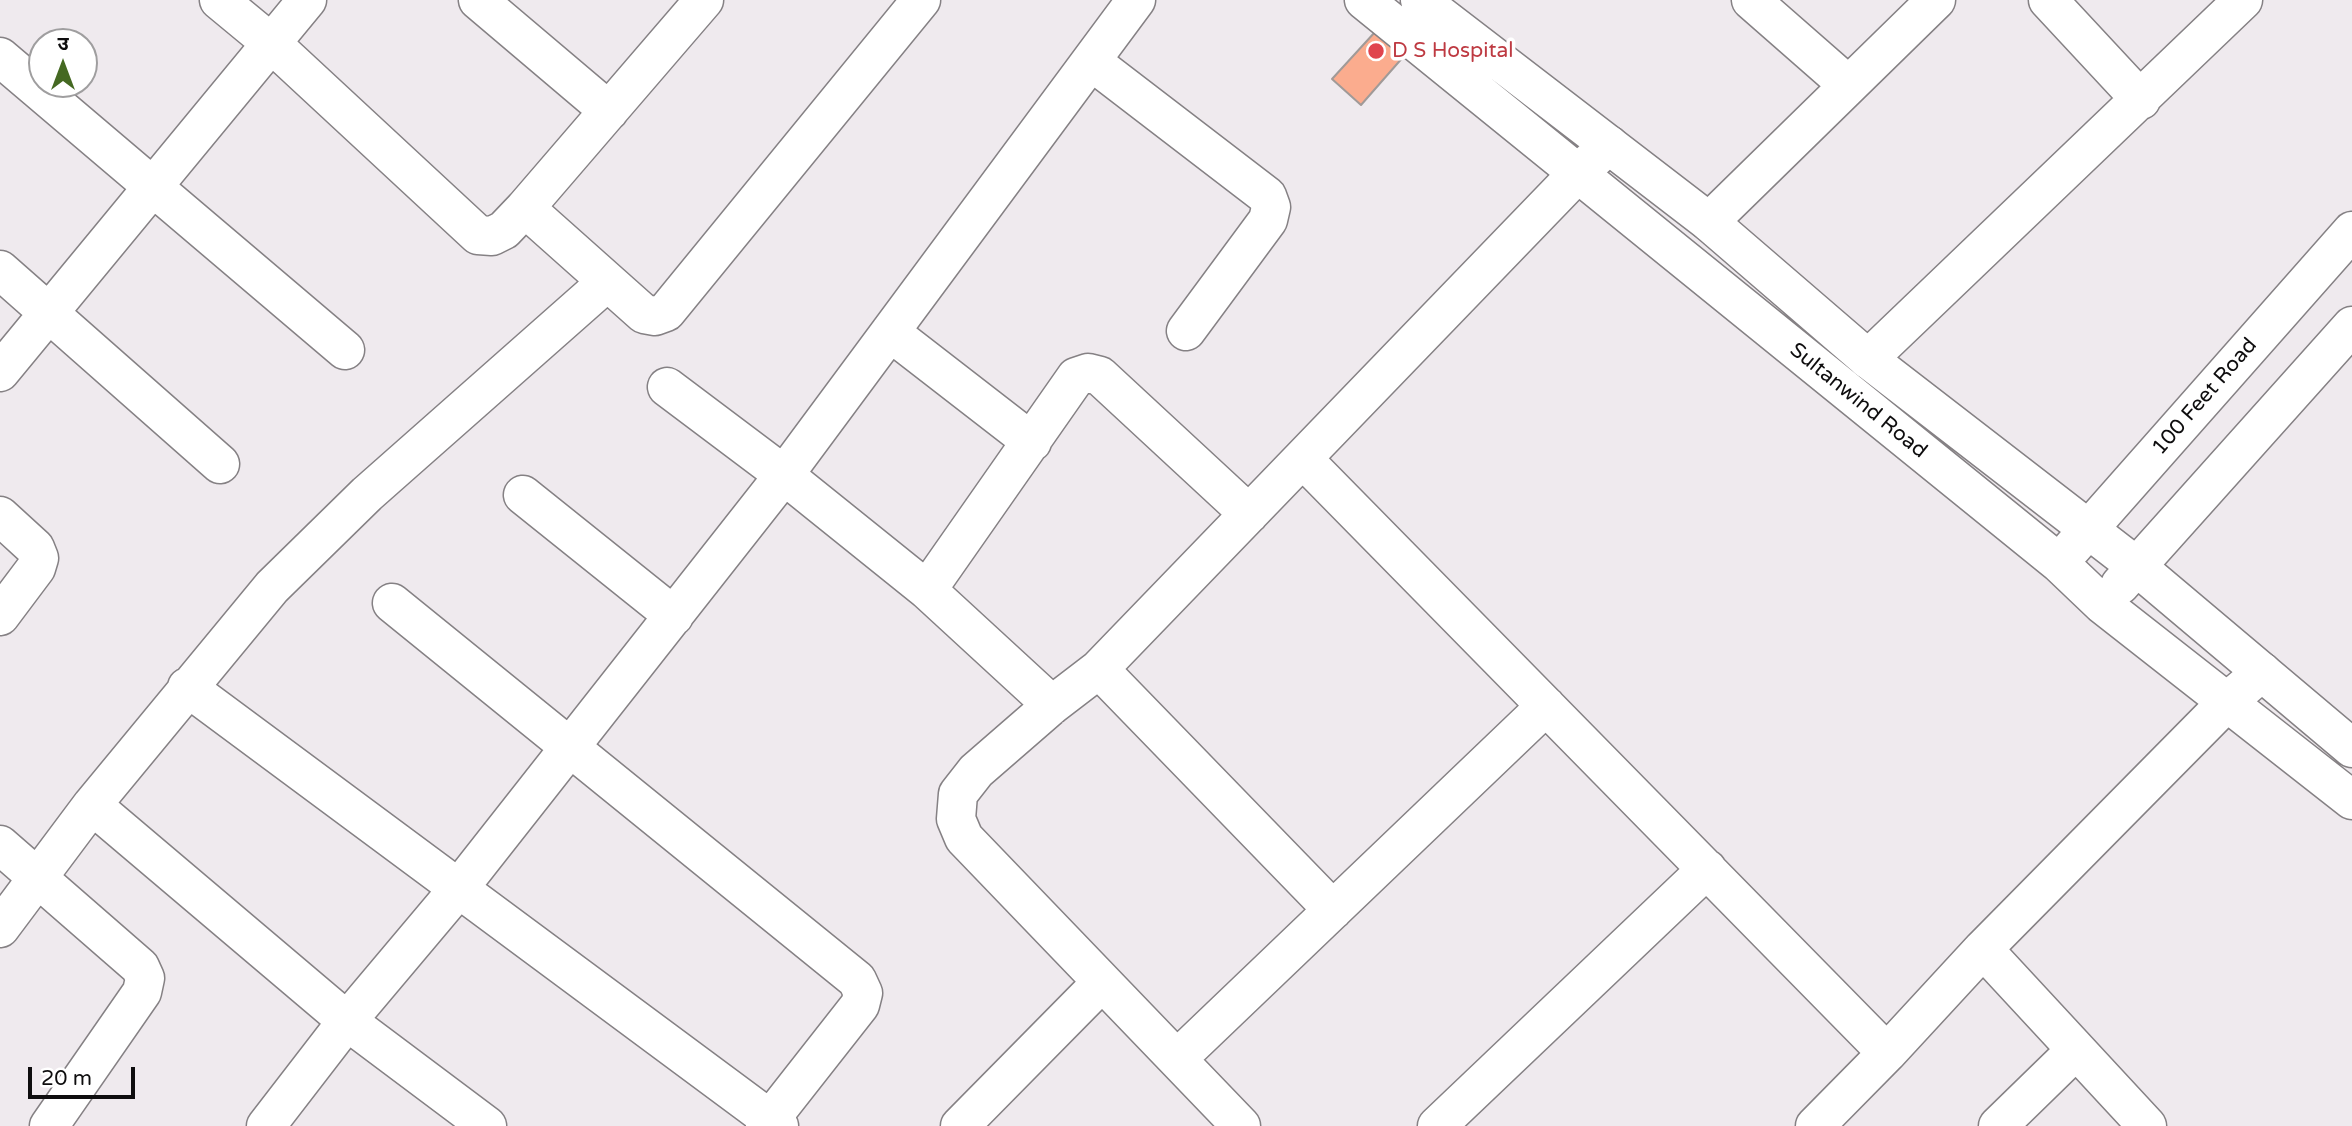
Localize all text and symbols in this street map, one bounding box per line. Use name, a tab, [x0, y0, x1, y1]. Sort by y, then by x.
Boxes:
north arrow	[28, 28, 98, 98]
text: उ	[57, 33, 69, 55]
place label: D S Hospital	[1392, 38, 1514, 64]
marker: D S Hospital	[1366, 41, 1386, 61]
street label: 100 Feet Road	[2147, 333, 2263, 461]
street label: Sultanwind Road	[1784, 338, 1932, 464]
scale bar	[32, 1052, 138, 1096]
text: 20 m	[41, 1066, 92, 1091]

